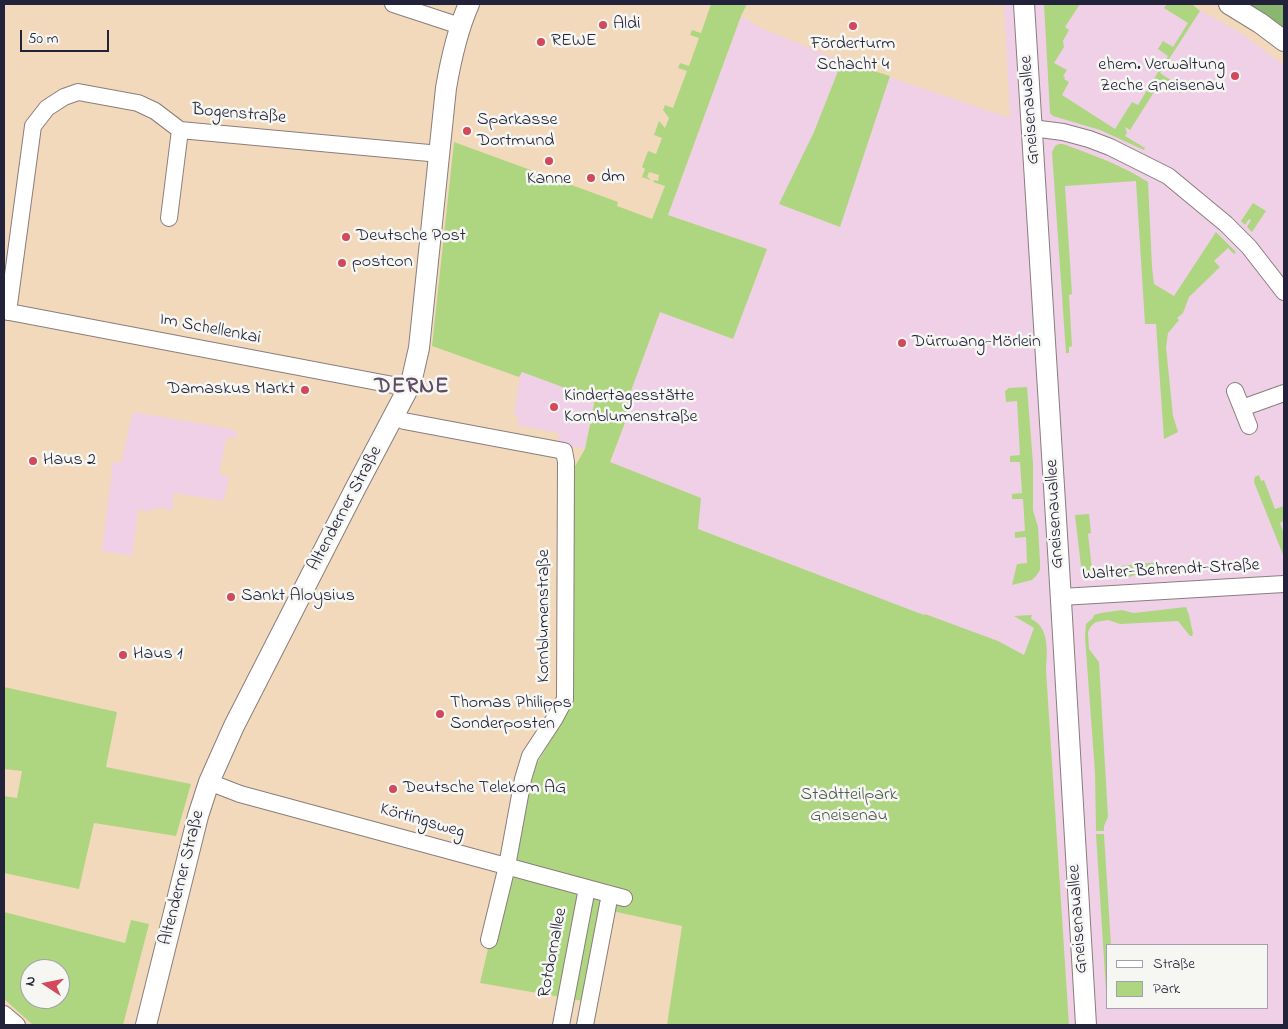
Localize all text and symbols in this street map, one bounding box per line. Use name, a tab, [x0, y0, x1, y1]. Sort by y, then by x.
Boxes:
place label: Aldi	[613, 14, 640, 36]
marker: Aldi	[597, 19, 609, 31]
scale bar	[22, 20, 111, 52]
marker: Förderturm Schacht 4	[847, 20, 859, 32]
text: 50 m	[28, 28, 58, 50]
place label: REWE	[551, 31, 597, 53]
place label: Förderturm Schacht 4	[811, 34, 895, 76]
marker: REWE	[535, 36, 547, 48]
street label: Gneisenauallee	[1016, 55, 1046, 165]
place label: ehem. Verwaltung Zeche Gneisenau	[1098, 55, 1225, 98]
marker: ehem. Verwaltung Zeche Gneisenau	[1229, 70, 1241, 82]
street label: Bogenstraße	[191, 100, 287, 130]
place label: Sparkasse Dortmund	[477, 110, 558, 152]
marker: Sparkasse Dortmund	[461, 125, 473, 137]
marker: Kanne	[543, 155, 555, 167]
place label: dm	[601, 167, 625, 189]
place label: Kanne	[527, 169, 571, 191]
marker: dm	[585, 172, 597, 184]
place label: Deutsche Post	[356, 226, 466, 248]
marker: Deutsche Post	[340, 231, 352, 243]
place label: postcon	[352, 252, 413, 274]
marker: postcon	[336, 257, 348, 269]
street label: Im Schellenkai	[158, 310, 262, 350]
place label: Dürrwang-Mörlein	[912, 332, 1041, 354]
marker: Dürrwang-Mörlein	[896, 337, 908, 349]
district label: DERNE	[374, 375, 450, 401]
place label: Damaskus Markt	[167, 379, 295, 401]
marker: Damaskus Markt	[299, 384, 311, 396]
place label: Kindertagesstätte Kornblumenstraße	[564, 386, 698, 428]
marker: Kindertagesstätte Kornblumenstraße	[548, 401, 560, 413]
street label: Altenderner Straße	[304, 443, 388, 575]
place label: Haus 2	[43, 450, 96, 472]
marker: Haus 2	[27, 455, 39, 467]
street label: Gneisenauallee	[1042, 459, 1070, 569]
street label: Kornblumenstraße	[534, 549, 556, 683]
street label: Walter-Behrendt-Straße	[1082, 556, 1260, 586]
place label: Sankt Aloysius	[241, 586, 355, 608]
marker: Sankt Aloysius	[225, 591, 237, 603]
place label: Haus 1	[133, 644, 183, 666]
marker: Haus 1	[117, 649, 129, 661]
place label: Thomas Philipps Sonderposten	[450, 693, 572, 736]
marker: Thomas Philipps Sonderposten	[434, 708, 446, 720]
place label: Deutsche Telekom AG	[403, 778, 566, 800]
marker: Deutsche Telekom AG	[387, 783, 399, 795]
park label: Stadtteilpark Gneisenau	[801, 785, 897, 828]
street label: Körtingsweg	[377, 800, 467, 844]
street label: Altenderner Straße	[156, 808, 210, 948]
street label: Gneisenauallee	[1064, 864, 1094, 974]
street label: Rotdornallee	[535, 906, 573, 1000]
legend	[1106, 944, 1268, 1009]
text: Straße	[1153, 953, 1195, 975]
north arrow	[20, 959, 70, 1009]
text: N	[20, 975, 42, 988]
text: Park	[1153, 978, 1180, 1000]

